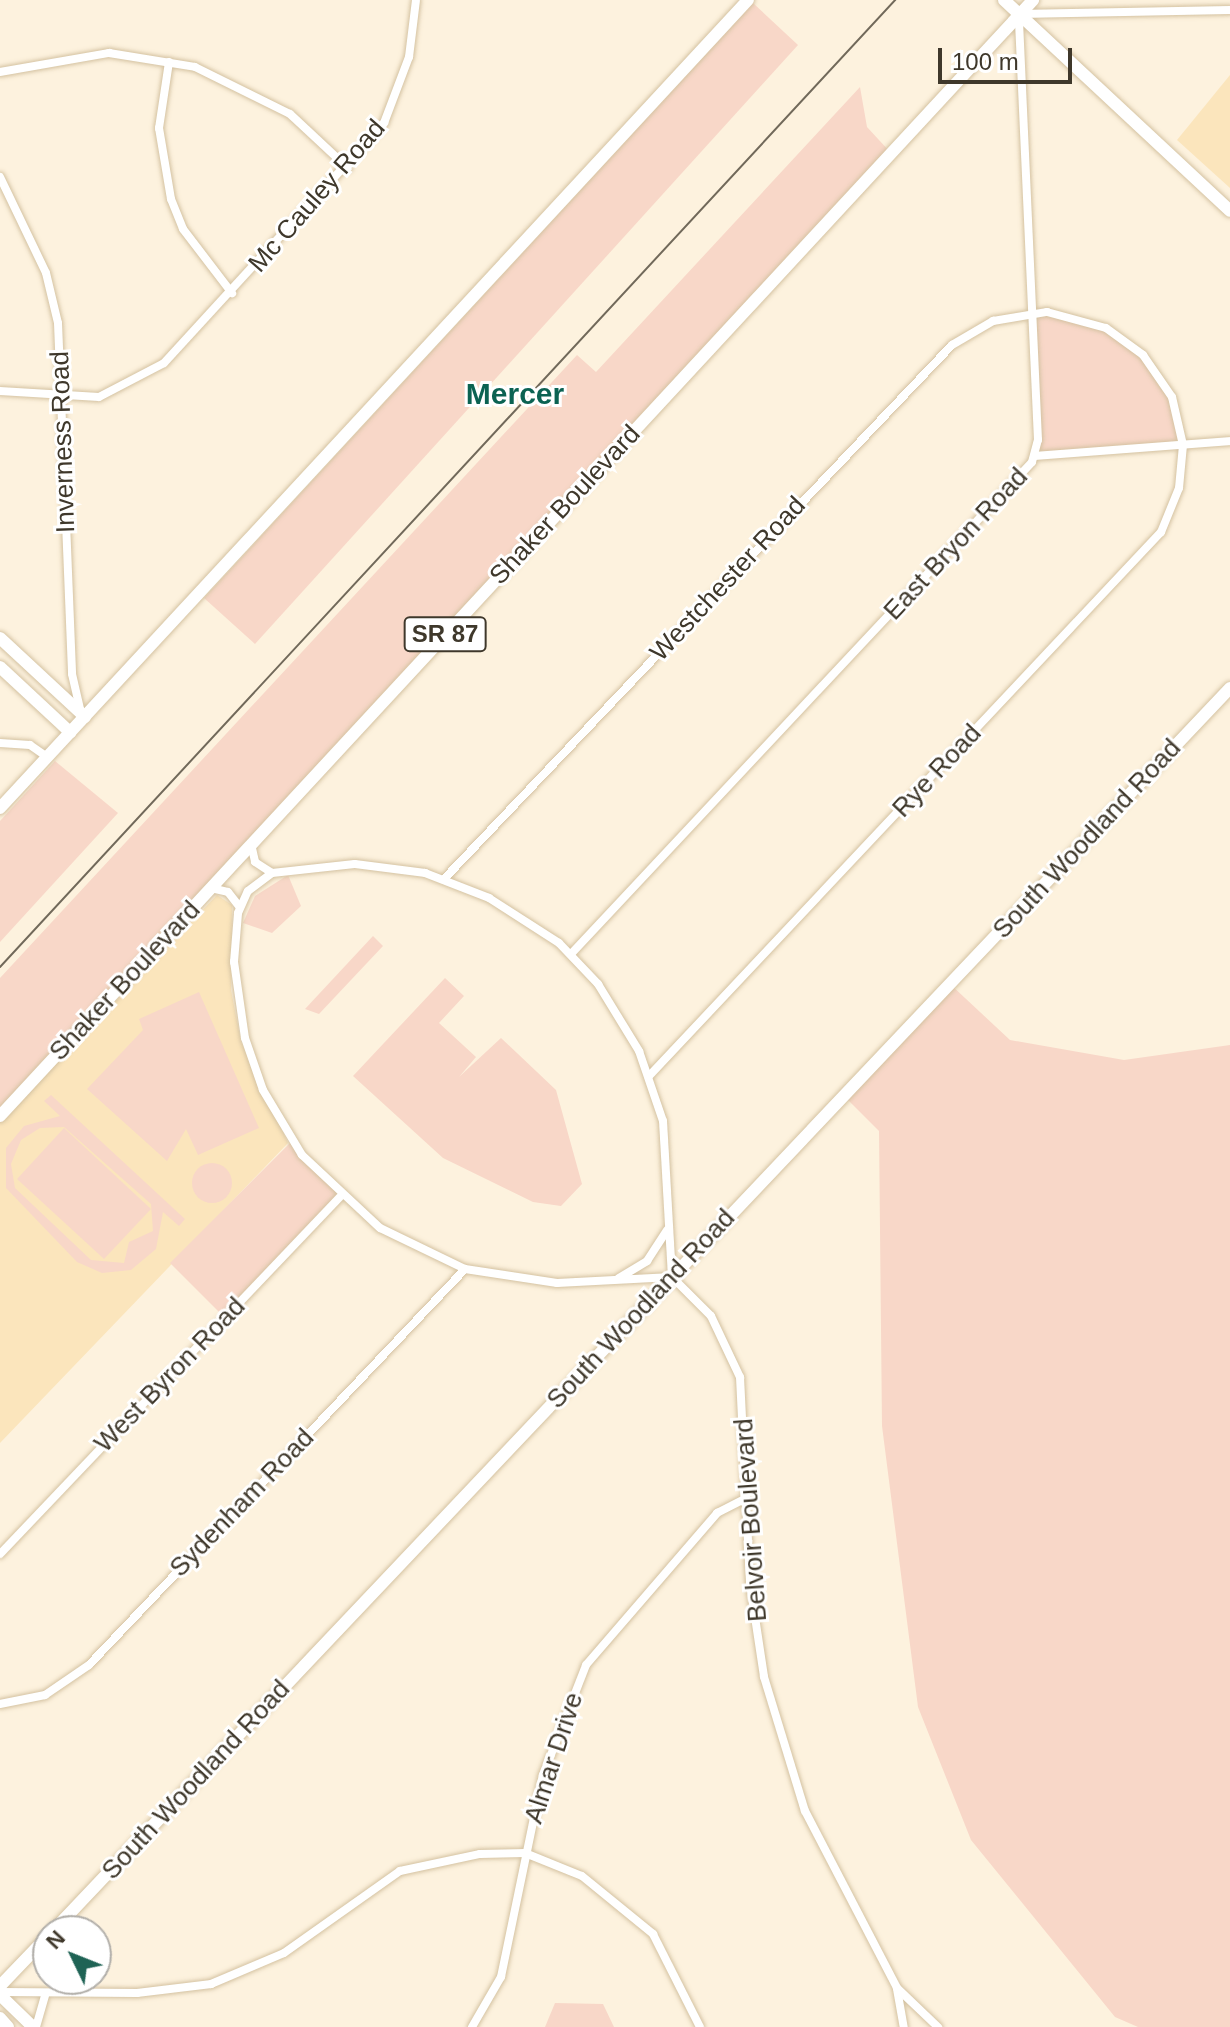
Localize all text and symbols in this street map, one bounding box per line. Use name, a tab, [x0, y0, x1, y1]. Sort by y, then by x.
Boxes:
scale bar	[942, 32, 1076, 82]
text: 100 m	[952, 48, 1019, 75]
street label: Mc Cauley Road	[242, 113, 392, 279]
street label: Inverness Road	[44, 350, 82, 534]
district label: Mercer	[466, 376, 564, 412]
street label: Shaker Boulevard	[483, 419, 647, 591]
street label: East Bryon Road	[878, 461, 1034, 627]
street label: Westchester Road	[644, 490, 812, 668]
road number: SR 87	[403, 614, 487, 654]
street label: Rye Road	[886, 718, 988, 824]
street label: South Woodland Road	[987, 733, 1187, 945]
street label: Shaker Boulevard	[43, 895, 207, 1067]
street label: South Woodland Road	[541, 1203, 741, 1415]
street label: West Byron Road	[88, 1291, 252, 1459]
street label: Belvoir Boulevard	[728, 1417, 774, 1623]
street label: Sydenham Road	[164, 1423, 320, 1583]
street label: South Woodland Road	[96, 1674, 296, 1886]
street label: Almar Drive	[518, 1689, 590, 1827]
north arrow	[32, 1915, 112, 1995]
text: N	[41, 1925, 70, 1954]

